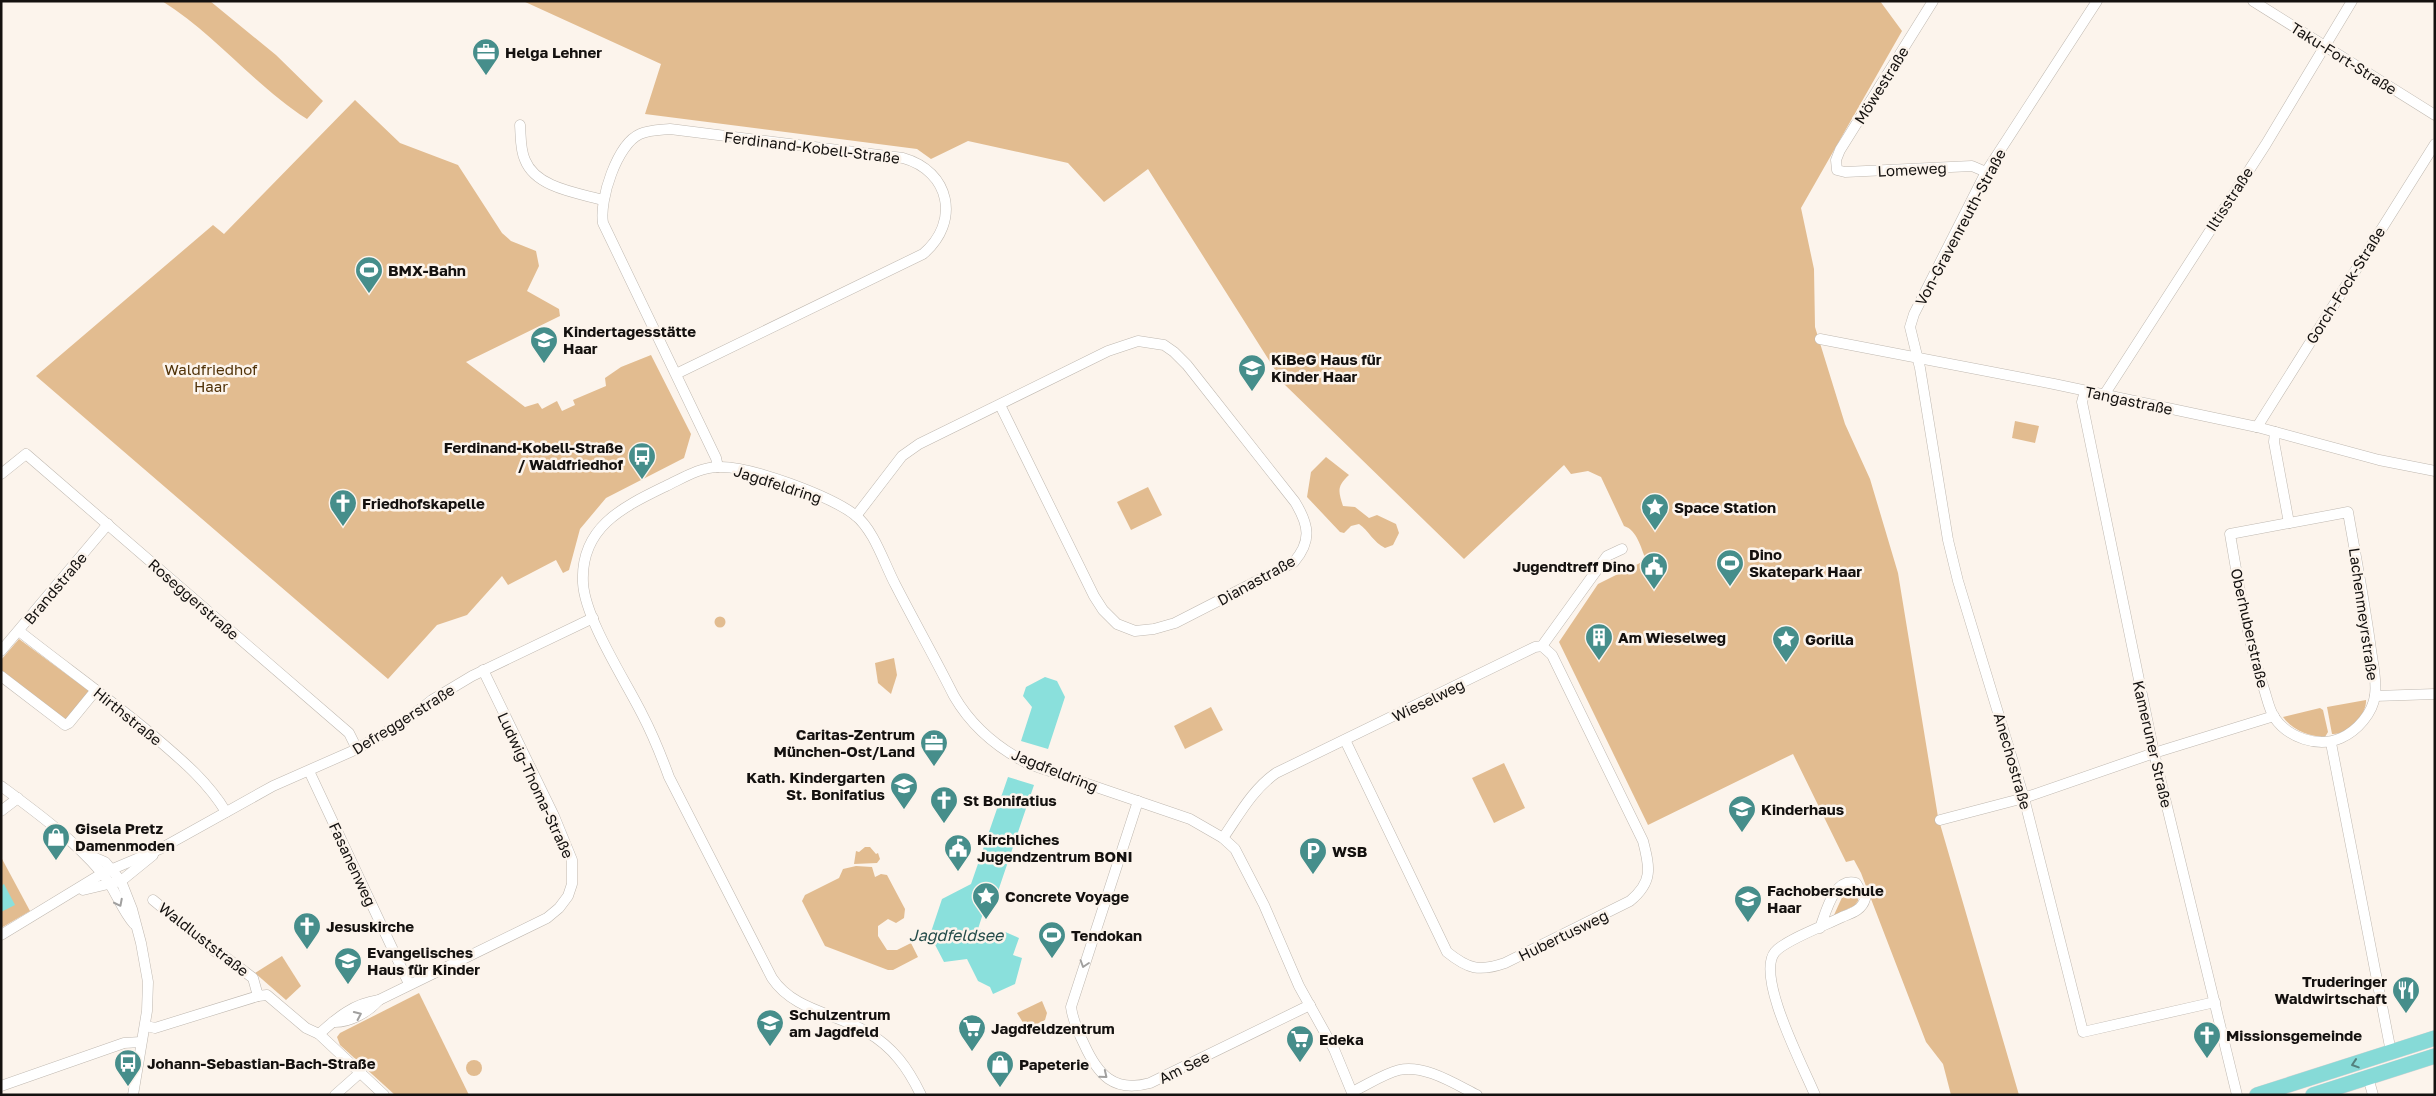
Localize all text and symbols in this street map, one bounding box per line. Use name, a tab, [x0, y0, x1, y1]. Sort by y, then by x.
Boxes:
street label: Taku-Fort-Straße	[2288, 18, 2401, 98]
office icon: Helga Lehner	[471, 37, 501, 76]
place label: Helga Lehner	[505, 43, 602, 61]
street label: Möwestraße	[1850, 43, 1912, 127]
street label: Ferdinand-Kobell-Straße	[723, 127, 901, 167]
street label: Von-Gravenreuth-Straße	[1911, 145, 2009, 308]
street label: Lomeweg	[1877, 158, 1947, 180]
street label: Iltisstraße	[2202, 163, 2257, 234]
street label: Gorch-Fock-Straße	[2302, 223, 2389, 347]
sports icon: BMX-Bahn	[354, 255, 384, 294]
place label: BMX-Bahn	[388, 261, 466, 279]
place label: Kindertagesstätte Haar	[563, 322, 696, 357]
school or university icon: Kindertagesstätte Haar	[529, 325, 559, 364]
place label: KiBeG Haus für Kinder Haar	[1271, 350, 1382, 385]
school or university icon: KiBeG Haus für Kinder Haar	[1237, 353, 1267, 392]
park label: Waldfriedhof Haar	[165, 360, 258, 395]
street label: Tangastraße	[2084, 382, 2175, 418]
place label: Ferdinand-Kobell-Straße / Waldfriedhof	[444, 438, 624, 473]
bus stop icon: Ferdinand-Kobell-Straße / Waldfriedhof	[627, 441, 657, 480]
street label: Jagdfeldring	[732, 461, 824, 507]
church icon: Friedhofskapelle	[328, 488, 358, 527]
place icon: Space Station	[1640, 492, 1670, 531]
place label: Friedhofskapelle	[362, 494, 485, 512]
place label: Space Station	[1674, 498, 1776, 516]
place label: Dino Skatepark Haar	[1749, 545, 1862, 580]
street label: Lachenmeyrstraße	[2346, 546, 2382, 682]
street label: Brandstraße	[20, 548, 90, 628]
sports icon: Dino Skatepark Haar	[1715, 548, 1745, 587]
street label: Dianastraße	[1214, 551, 1298, 609]
public building icon: Jugendtreff Dino	[1639, 551, 1669, 590]
street label: Roseggerstraße	[145, 555, 243, 643]
place label: Jugendtreff Dino	[1513, 557, 1635, 575]
street label: Oberhuberstraße	[2227, 566, 2273, 690]
building icon: Am Wieselweg	[1584, 622, 1614, 661]
place icon: Gorilla	[1771, 624, 1801, 663]
place label: Am Wieselweg	[1618, 628, 1726, 646]
place label: Gorilla	[1805, 630, 1854, 648]
street label: Wieselweg	[1389, 675, 1467, 725]
street label: Kameruner Straße	[2130, 679, 2176, 810]
street label: Defreggerstraße	[348, 680, 458, 758]
street label: Hirthstraße	[90, 683, 166, 749]
street label: Ludwig-Thoma-Straße	[494, 709, 578, 861]
street label: Anechostraße	[1991, 711, 2036, 812]
place label: Caritas-Zentrum München-Ost/Land	[774, 725, 915, 760]
office icon: Caritas-Zentrum München-Ost/Land	[919, 728, 949, 767]
street label: Jagdfeldring	[1009, 745, 1101, 795]
place label: Kath. Kindergarten St. Bonifatius	[746, 768, 885, 803]
school or university icon: Kath. Kindergarten St. Bonifatius	[889, 771, 919, 810]
church icon: St Bonifatius	[929, 785, 959, 824]
place label: St Bonifatius	[963, 791, 1057, 809]
school or university icon: Kinderhaus	[1727, 794, 1757, 833]
place label: Kinderhaus	[1761, 800, 1844, 818]
place label: Gisela Pretz Damenmoden	[75, 819, 175, 854]
street label: Fasanenweg	[326, 819, 380, 909]
shop icon: Gisela Pretz Damenmoden	[41, 822, 71, 861]
place label: Kirchliches Jugendzentrum BONI	[977, 830, 1133, 865]
public building icon: Kirchliches Jugendzentrum BONI	[943, 833, 973, 872]
parking icon: WSB	[1298, 836, 1328, 875]
place label: WSB	[1332, 842, 1368, 860]
place icon: Concrete Voyage	[971, 881, 1001, 920]
place label: Fachoberschule Haar	[1767, 881, 1884, 916]
school or university icon: Fachoberschule Haar	[1733, 884, 1763, 923]
place label: Concrete Voyage	[1005, 887, 1129, 905]
one-way arrow	[113, 898, 123, 907]
street label: Waldluststraße	[155, 898, 253, 980]
street label: Hubertusweg	[1515, 906, 1611, 964]
church icon: Jesuskirche	[292, 911, 322, 950]
place label: Jesuskirche	[326, 917, 414, 935]
sports icon: Tendokan	[1037, 920, 1067, 959]
water label: Jagdfeldsee	[909, 925, 1005, 945]
place label: Tendokan	[1071, 926, 1142, 944]
place label: Evangelisches Haus für Kinder	[367, 943, 480, 978]
school or university icon: Evangelisches Haus für Kinder	[333, 946, 363, 985]
one-way arrow	[1080, 959, 1090, 968]
place label: Truderinger Waldwirtschaft	[2275, 972, 2387, 1007]
restaurant icon: Truderinger Waldwirtschaft	[2391, 975, 2421, 1014]
place label: Schulzentrum am Jagdfeld	[789, 1005, 890, 1040]
school or university icon: Schulzentrum am Jagdfeld	[755, 1008, 785, 1047]
one-way arrow	[353, 1011, 362, 1022]
supermarket icon: Jagdfeldzentrum	[957, 1013, 987, 1052]
place label: Jagdfeldzentrum	[991, 1019, 1115, 1037]
church icon: Missionsgemeinde	[2192, 1020, 2222, 1059]
supermarket icon: Edeka	[1285, 1024, 1315, 1063]
place label: Missionsgemeinde	[2226, 1026, 2362, 1044]
place label: Edeka	[1319, 1030, 1364, 1048]
street label: Am See	[1156, 1047, 1213, 1087]
bus stop icon: Johann-Sebastian-Bach-Straße	[113, 1048, 143, 1087]
shop icon: Papeterie	[985, 1049, 1015, 1088]
place label: Johann-Sebastian-Bach-Straße	[147, 1054, 376, 1072]
place label: Papeterie	[1019, 1055, 1089, 1073]
one-way arrow	[2351, 1058, 2360, 1068]
one-way arrow	[1098, 1070, 1107, 1078]

